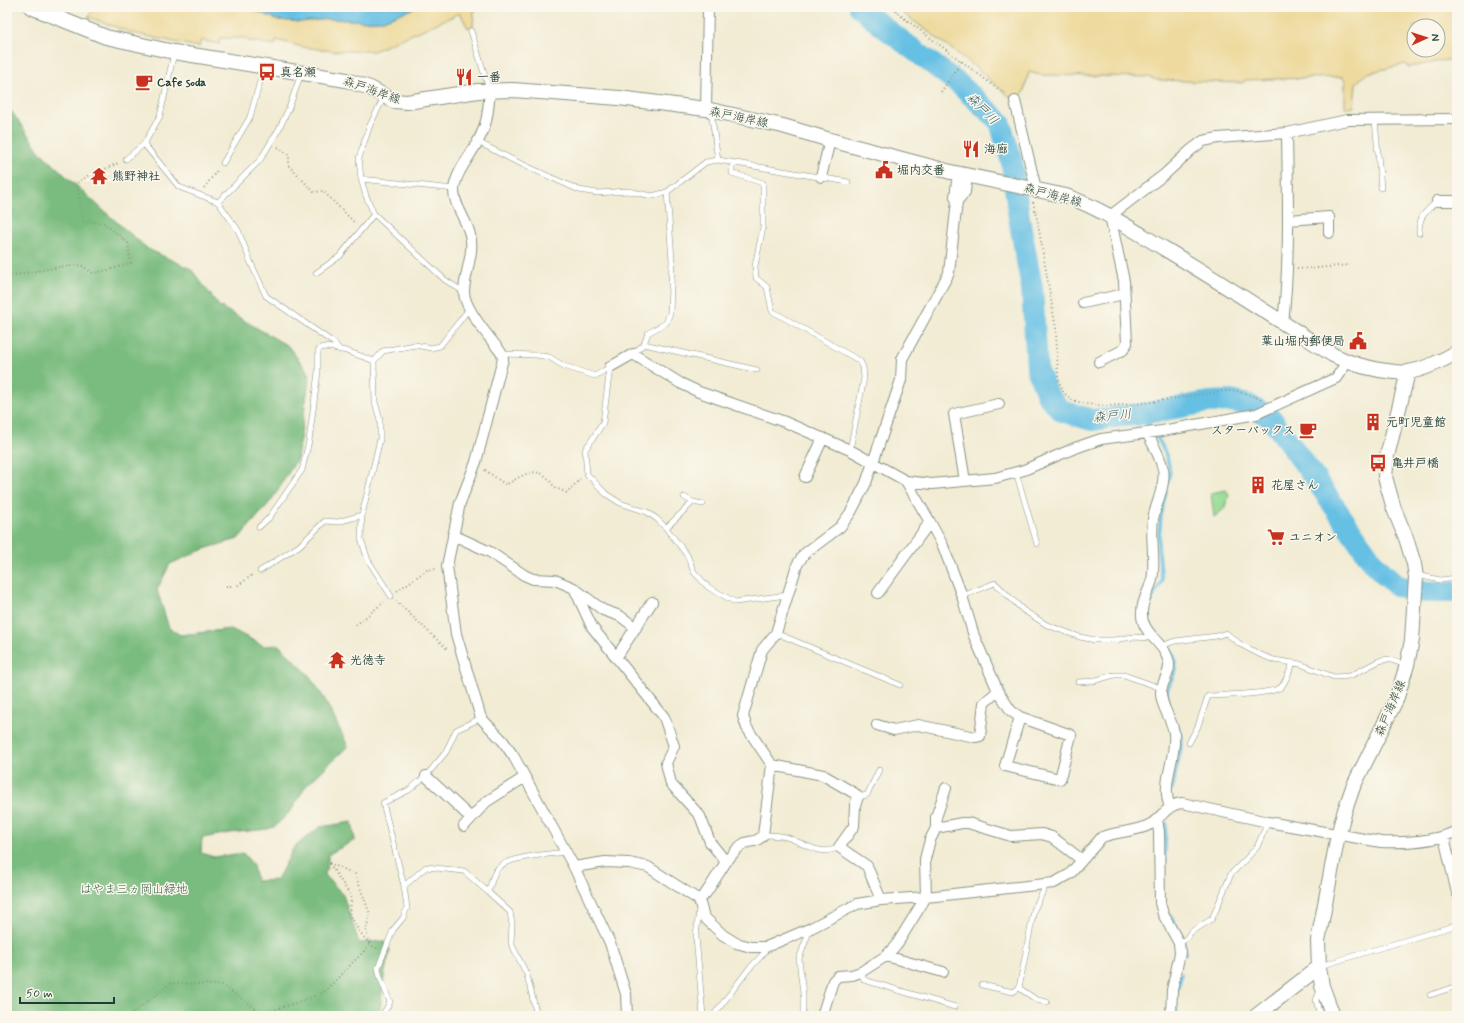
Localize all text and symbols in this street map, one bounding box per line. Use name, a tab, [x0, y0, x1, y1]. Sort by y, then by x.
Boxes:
north arrow	[1406, 18, 1446, 58]
text: N	[1428, 34, 1442, 42]
bus stop icon: 真名瀬	[257, 62, 277, 82]
place label: 真名瀬	[280, 65, 316, 81]
restaurant icon: 一番	[454, 67, 474, 87]
place label: 一番	[477, 70, 501, 86]
cafe icon: Cafe soda	[134, 72, 154, 92]
street label: 森戸海岸線	[341, 74, 403, 108]
place label: Cafe soda	[157, 75, 206, 91]
water label: 森戸川	[962, 89, 1002, 129]
street label: 森戸海岸線	[708, 104, 770, 132]
restaurant icon: 海廊	[961, 139, 981, 159]
place label: 海廊	[984, 142, 1008, 158]
public building icon: 堀内交番	[874, 160, 894, 180]
place label: 堀内交番	[897, 163, 945, 179]
temple icon: 熊野神社	[89, 166, 109, 186]
place label: 熊野神社	[112, 169, 160, 185]
street label: 森戸海岸線	[1022, 180, 1084, 211]
public building icon: 葉山堀内郵便局	[1348, 331, 1368, 351]
place label: 葉山堀内郵便局	[1261, 334, 1345, 350]
water label: 森戸川	[1092, 406, 1132, 427]
building icon: 元町児童館	[1363, 412, 1383, 432]
place label: 元町児童館	[1386, 415, 1446, 431]
cafe icon: スターバックス	[1298, 420, 1318, 440]
place label: スターバックス	[1211, 423, 1295, 439]
bus stop icon: 亀井戸橋	[1368, 453, 1388, 473]
place label: 亀井戸橋	[1391, 456, 1439, 472]
building icon: 花屋さん	[1248, 475, 1268, 495]
place label: 花屋さん	[1271, 478, 1319, 494]
supermarket icon: ユニオン	[1266, 527, 1286, 547]
place label: ユニオン	[1289, 530, 1337, 546]
temple icon: 光徳寺	[327, 650, 347, 670]
place label: 光徳寺	[350, 653, 386, 669]
street label: 森戸海岸線	[1372, 678, 1410, 739]
park label: はやま三ヵ岡山緑地	[80, 882, 188, 898]
scale bar	[20, 979, 114, 1005]
text: 50 m	[26, 986, 53, 1002]

